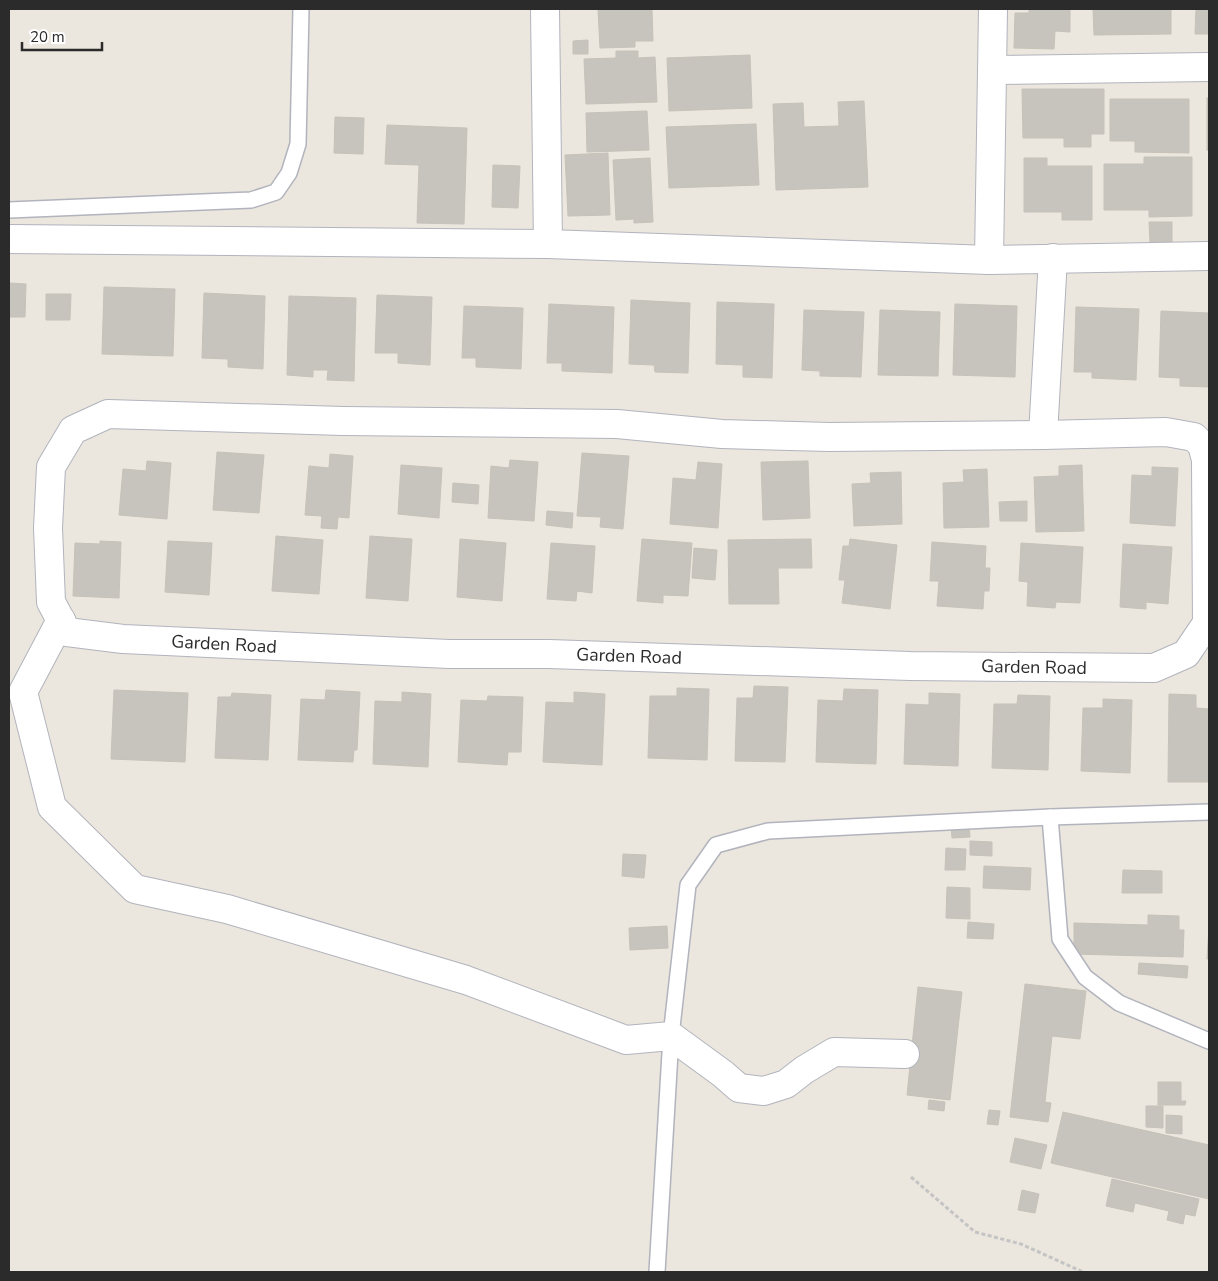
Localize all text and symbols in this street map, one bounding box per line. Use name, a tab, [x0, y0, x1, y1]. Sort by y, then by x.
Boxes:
scale bar	[22, 20, 102, 52]
text: 20 m	[30, 27, 65, 47]
street label: Garden Road	[171, 629, 277, 659]
street label: Garden Road	[576, 642, 682, 670]
street label: Garden Road	[981, 654, 1087, 680]

